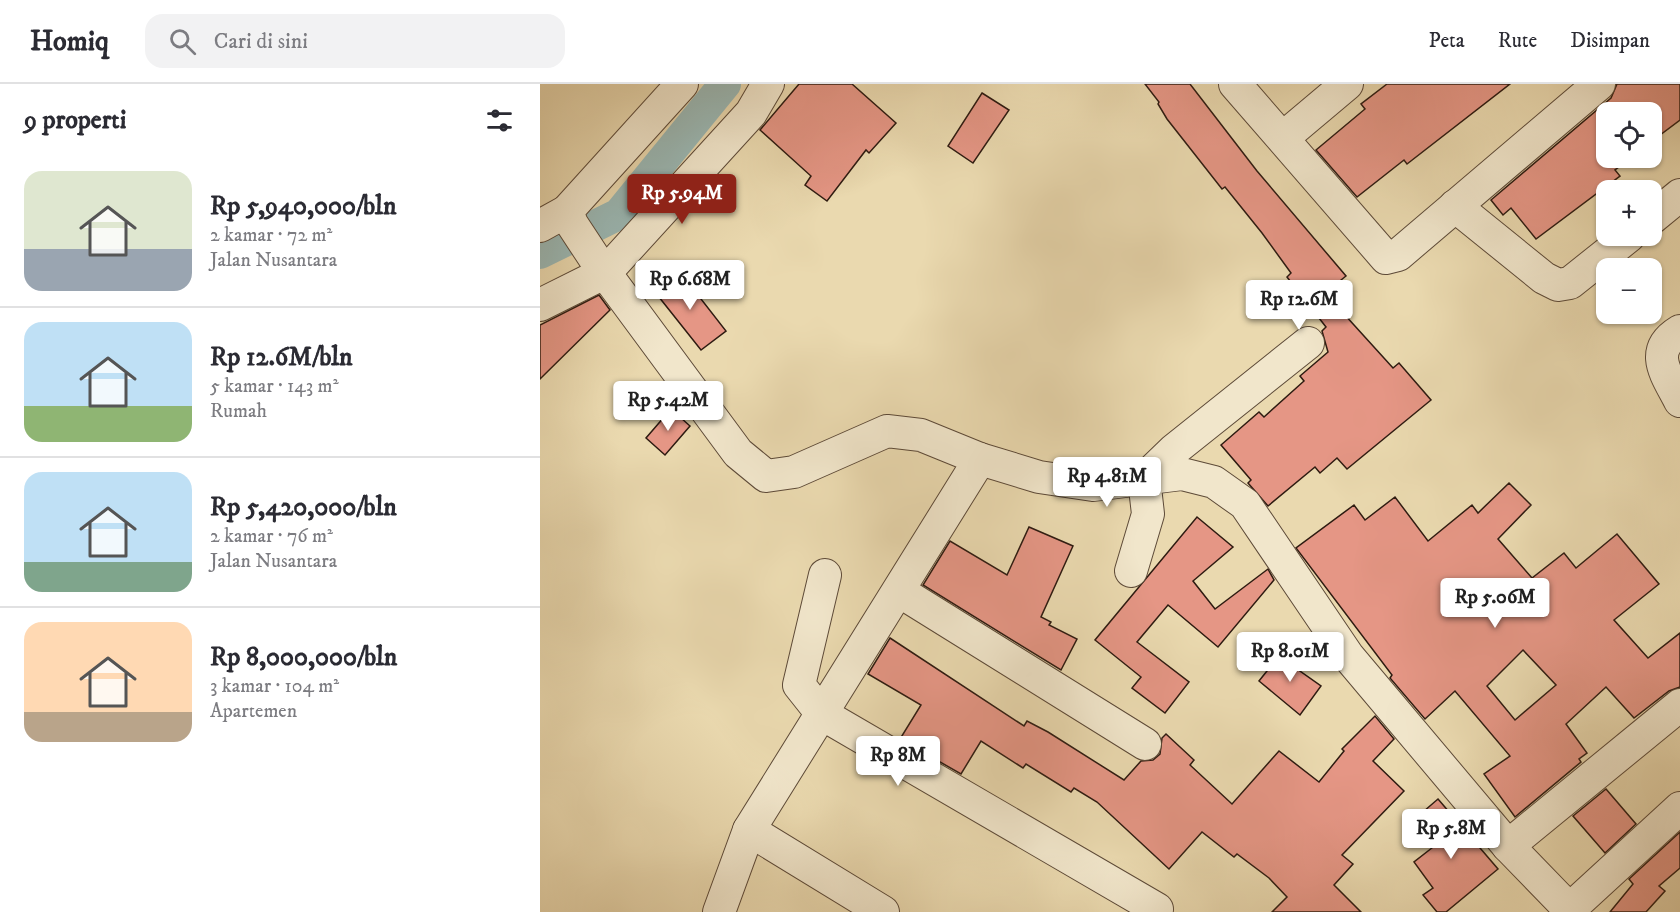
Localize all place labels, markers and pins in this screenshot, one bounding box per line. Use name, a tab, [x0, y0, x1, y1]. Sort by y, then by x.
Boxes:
pin: Rp 5.94M	[620, 174, 744, 225]
pin: Rp 6.68M	[628, 260, 752, 311]
pin: Rp 12.6M	[1237, 280, 1361, 331]
pin: Rp 5.42M	[606, 381, 730, 432]
pin: Rp 4.81M	[1045, 457, 1169, 508]
pin: Rp 5.06M	[1433, 578, 1557, 629]
pin: Rp 8.01M	[1228, 632, 1352, 683]
pin: Rp 8M	[856, 736, 940, 787]
pin: Rp 5.8M	[1396, 809, 1506, 860]

